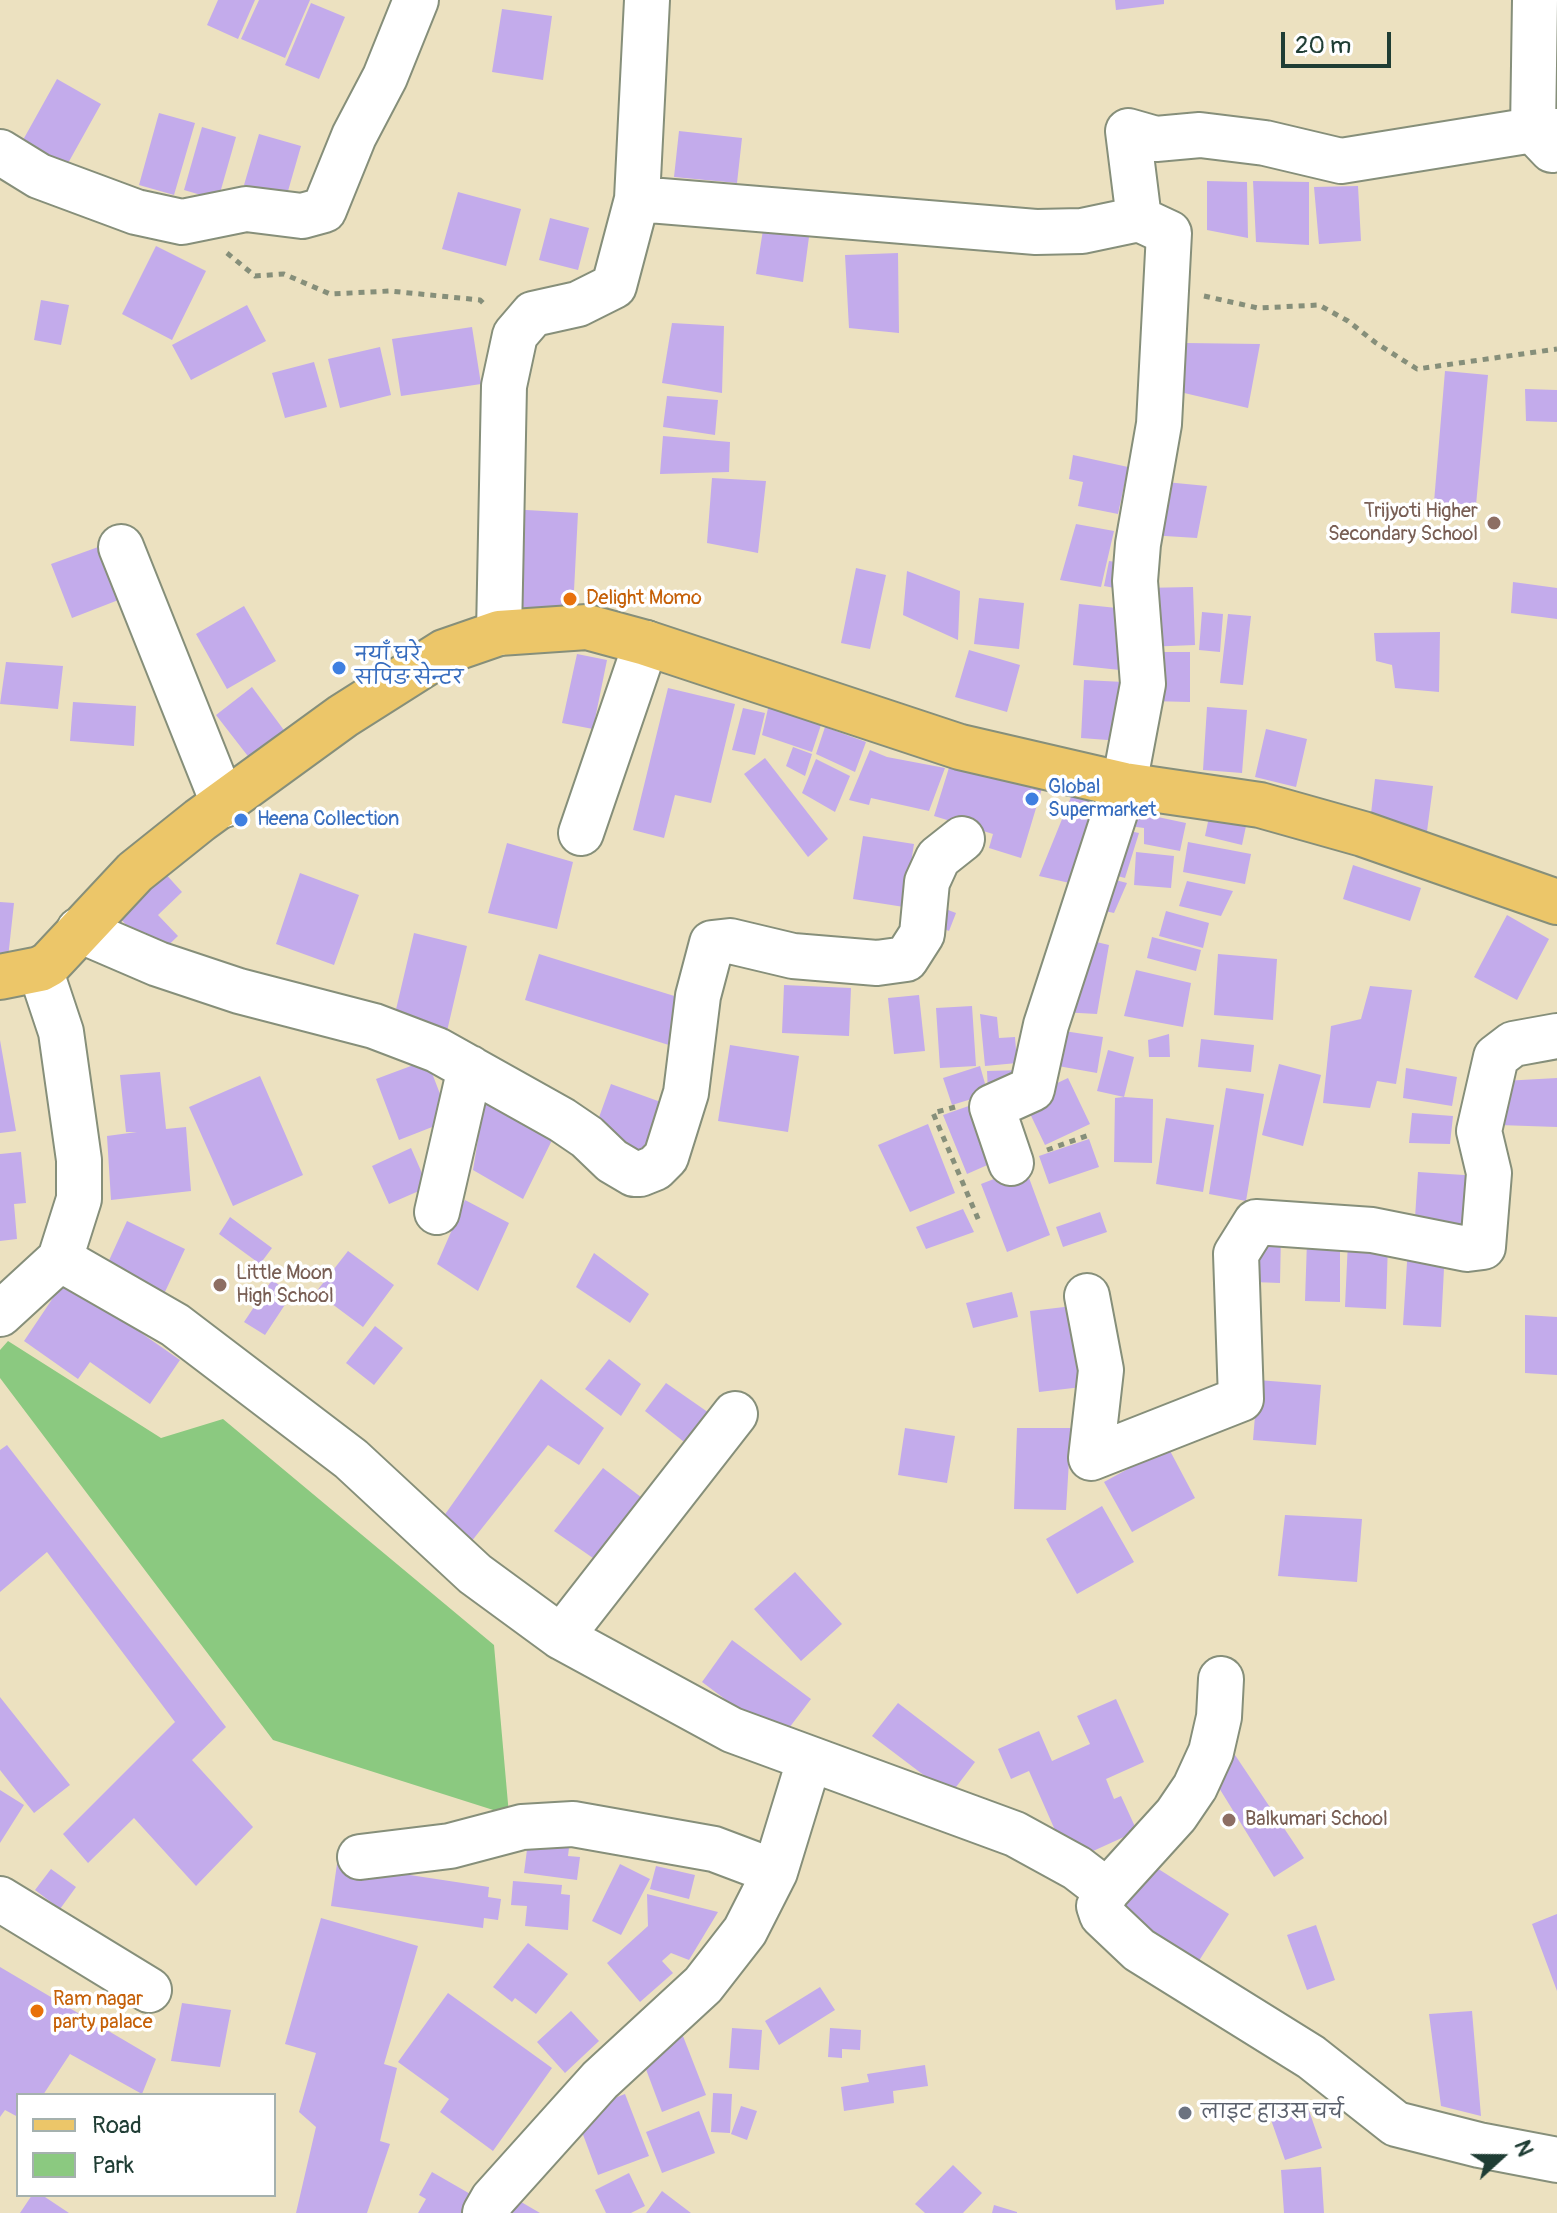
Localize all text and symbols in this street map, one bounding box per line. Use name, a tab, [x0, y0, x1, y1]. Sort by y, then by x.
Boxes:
scale bar	[1285, 16, 1395, 66]
text: 20 m	[1295, 31, 1351, 60]
place label: Trijyoti Higher Secondary School	[1328, 500, 1478, 547]
marker: Trijyoti Higher Secondary School	[1485, 514, 1503, 532]
place label: Delight Momo	[586, 587, 702, 611]
marker: Delight Momo	[561, 590, 579, 608]
place label: नयाँ घरे सपिङ सेन्टर	[355, 644, 464, 691]
marker: नयाँ घरे सपिङ सेन्टर	[330, 659, 348, 677]
place label: Global Supermarket	[1048, 776, 1157, 823]
marker: Global Supermarket	[1023, 790, 1041, 808]
place label: Heena Collection	[257, 808, 399, 832]
marker: Heena Collection	[232, 811, 250, 829]
place label: Little Moon High School	[236, 1262, 334, 1309]
marker: Little Moon High School	[211, 1276, 229, 1294]
place label: Balkumari School	[1245, 1808, 1388, 1832]
marker: Balkumari School	[1220, 1811, 1238, 1829]
place label: Ram nagar party palace	[53, 1988, 153, 2035]
marker: Ram nagar party palace	[28, 2002, 46, 2020]
legend	[16, 2093, 276, 2197]
place label: लाइट हाउस चर्च	[1201, 2101, 1344, 2125]
marker: लाइट हाउस चर्च	[1176, 2104, 1194, 2122]
text: Road	[92, 2111, 142, 2140]
north arrow	[1461, 2117, 1541, 2197]
text: N	[1508, 2136, 1539, 2160]
text: Park	[92, 2151, 134, 2180]

